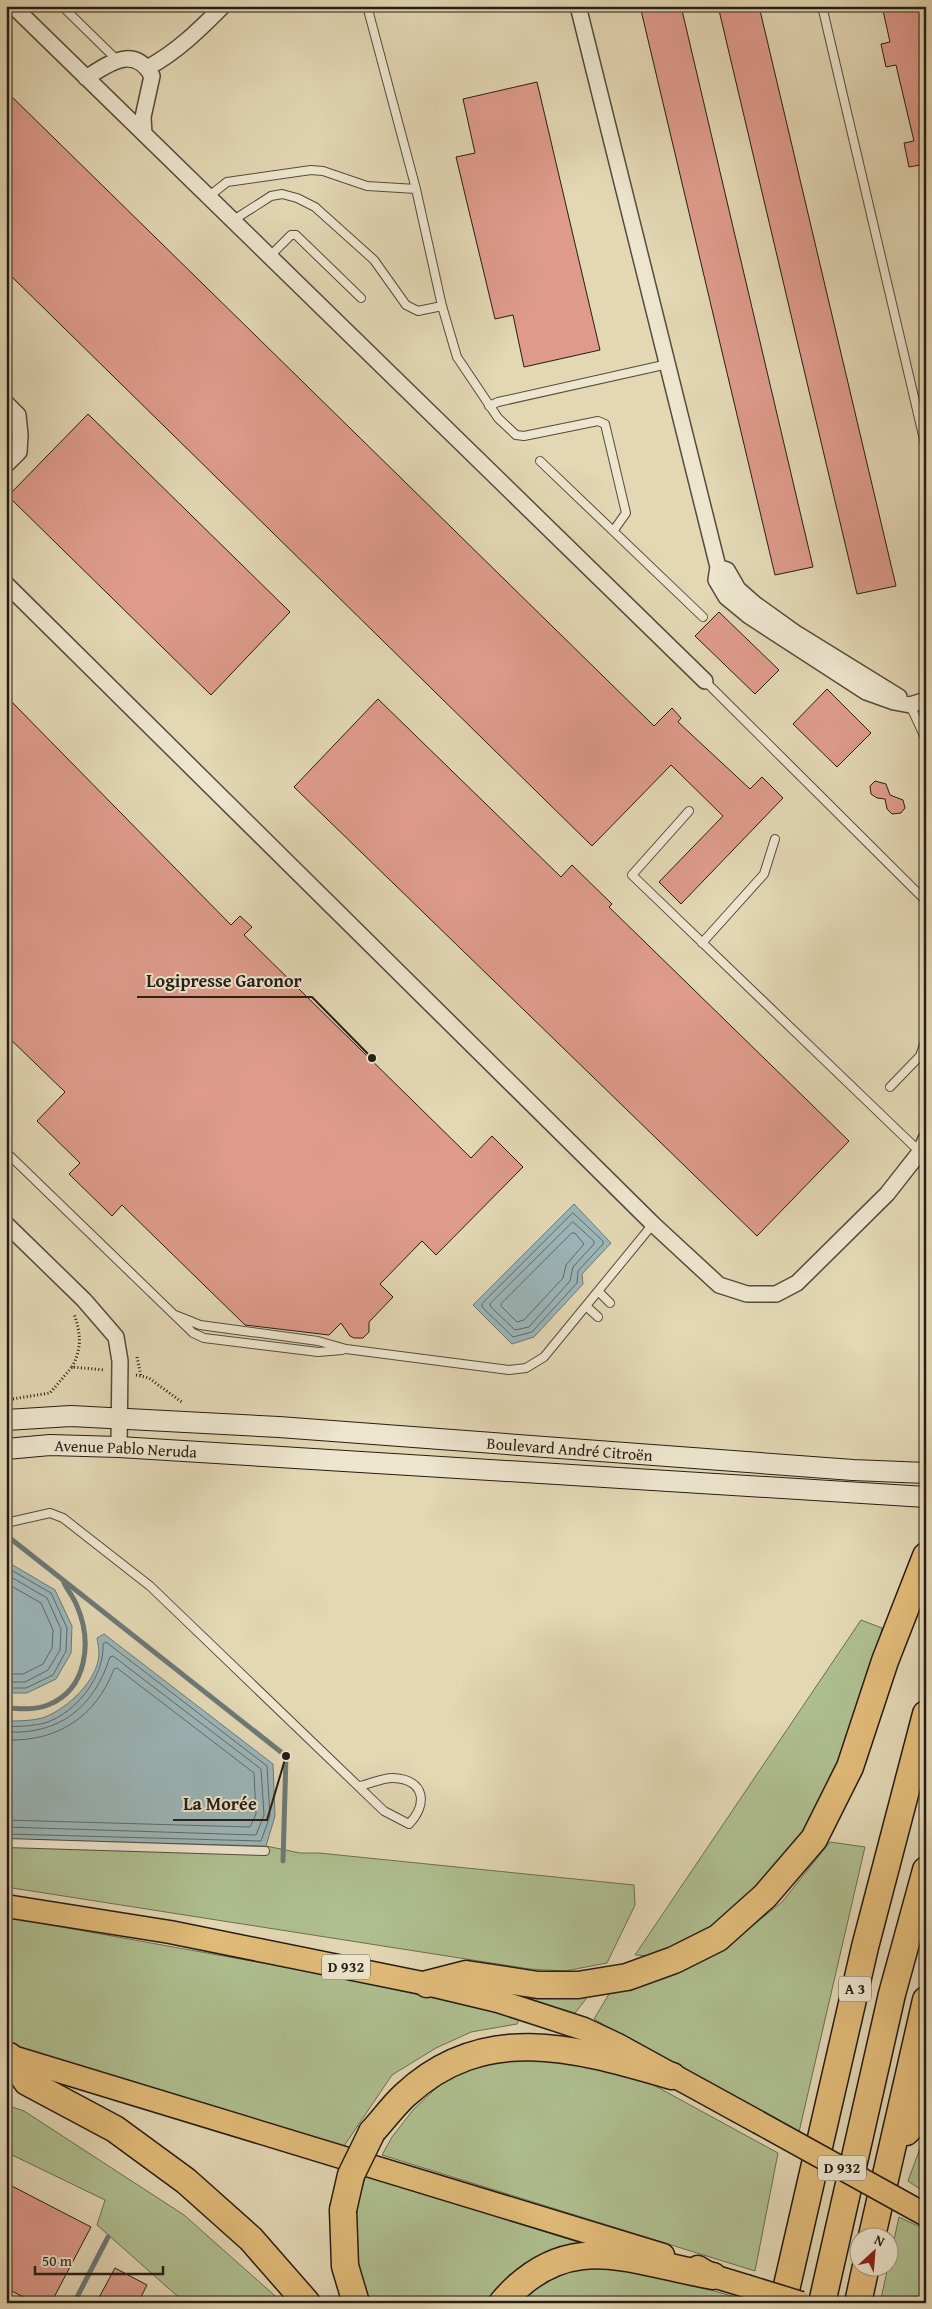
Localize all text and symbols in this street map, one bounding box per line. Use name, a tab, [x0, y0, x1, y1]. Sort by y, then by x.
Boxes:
callout: Logipresse Garonor	[137, 964, 312, 997]
text: Logipresse Garonor	[146, 967, 303, 994]
street label: Boulevard André Citroën	[486, 1431, 654, 1467]
street label: Avenue Pablo Neruda	[54, 1433, 198, 1464]
callout: La Morée	[173, 1787, 267, 1820]
text: La Morée	[183, 1790, 257, 1817]
road number: D 932	[322, 1954, 370, 1980]
road number: A 3	[839, 1976, 871, 2002]
road number: D 932	[818, 2156, 866, 2180]
north arrow	[850, 2226, 900, 2276]
text: N	[871, 2229, 889, 2252]
scale bar	[35, 2244, 162, 2276]
text: 50 m	[42, 2250, 73, 2271]

